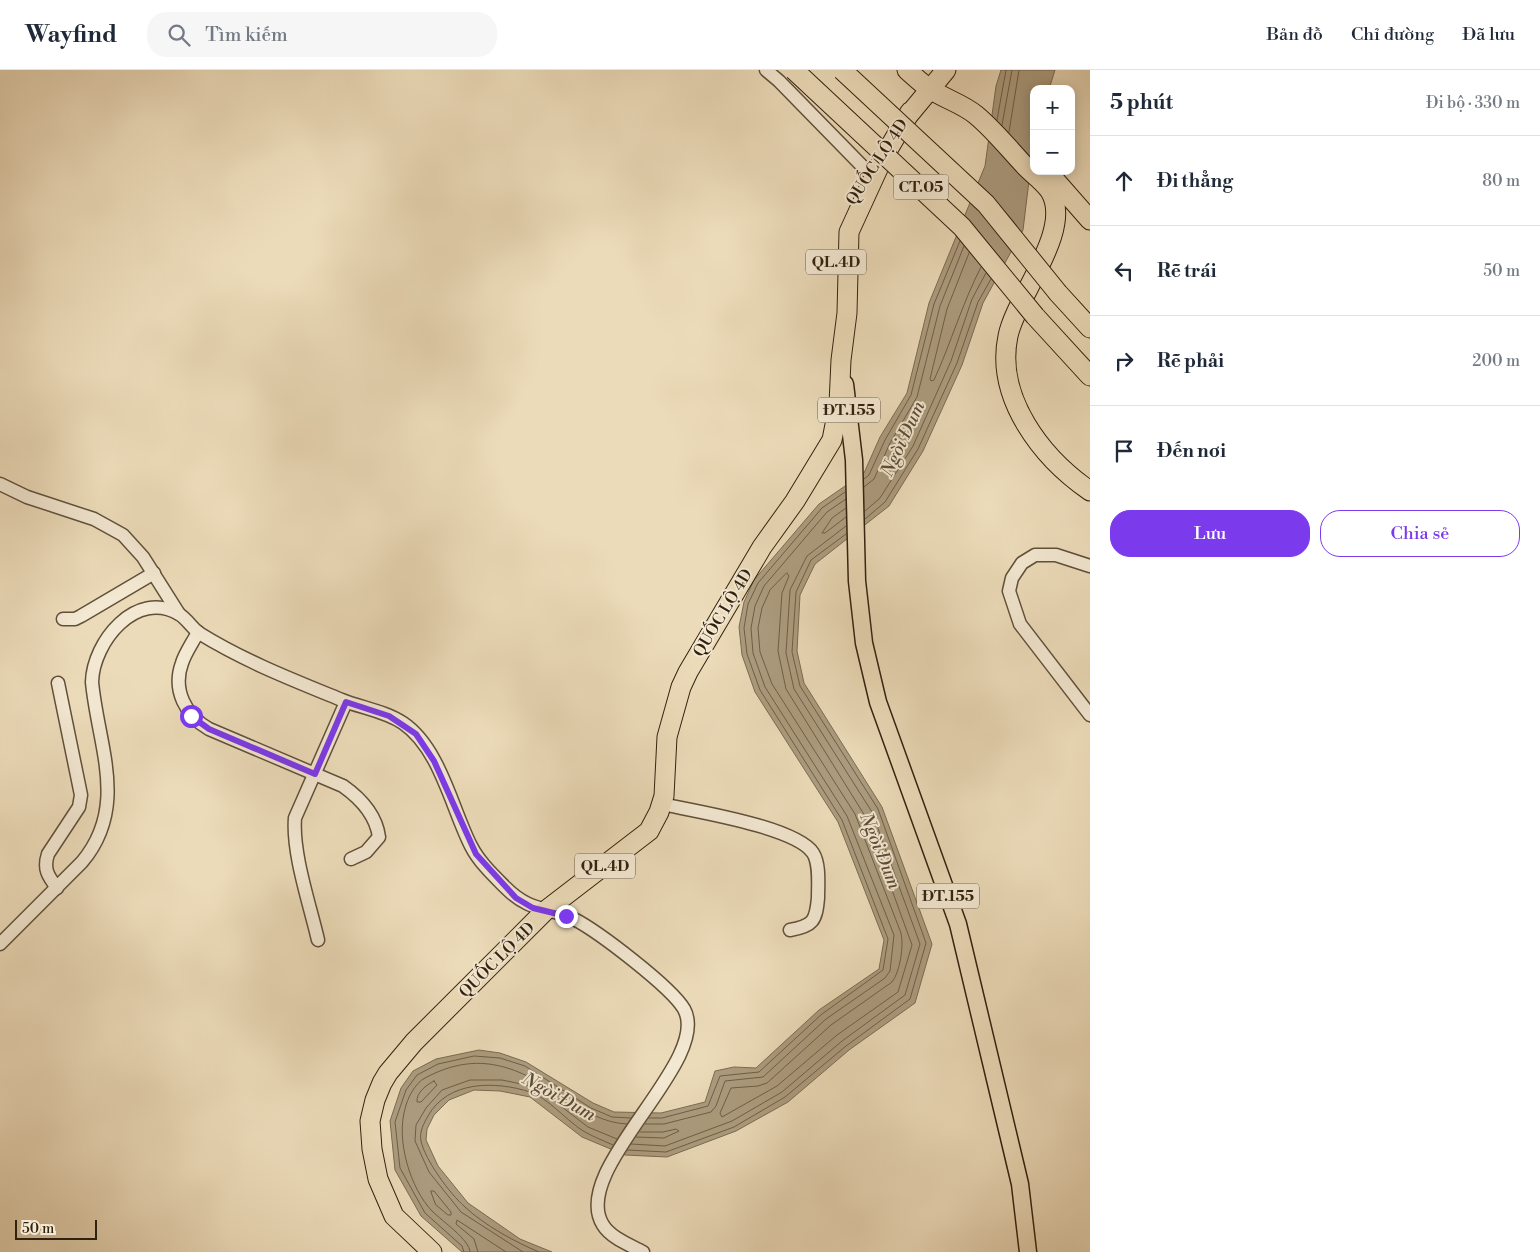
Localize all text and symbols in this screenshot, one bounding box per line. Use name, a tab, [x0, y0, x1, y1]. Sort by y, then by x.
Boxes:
search box	[147, 12, 497, 57]
text: Wayfind	[25, 20, 117, 50]
icon: search	[165, 21, 193, 49]
text: Tìm kiếm	[205, 23, 288, 47]
text: Bản đồ	[1266, 23, 1323, 46]
text: Chỉ đường	[1351, 23, 1434, 46]
text: Đã lưu	[1462, 23, 1515, 46]
map controls	[1030, 85, 1075, 175]
button: +	[1030, 85, 1075, 130]
text: 5 phút	[1110, 90, 1173, 116]
text: Đi bộ · 330 m	[1426, 93, 1520, 113]
street label: QUỐC LỘ 4D	[838, 113, 912, 209]
button: −	[1030, 130, 1075, 175]
icon: ahead	[1110, 167, 1138, 195]
text: Đi thẳng	[1157, 169, 1233, 193]
text: 80 m	[1482, 171, 1520, 191]
road number: CT.05	[894, 174, 948, 200]
road number: QL.4D	[806, 250, 866, 274]
icon: left	[1110, 257, 1138, 285]
text: Rẽ trái	[1157, 259, 1217, 283]
text: 50 m	[1483, 261, 1520, 281]
icon: right	[1110, 347, 1138, 375]
text: Rẽ phải	[1157, 349, 1224, 373]
text: 200 m	[1472, 351, 1520, 371]
water label: Ngòi Đum	[875, 397, 931, 481]
road number: ĐT.155	[818, 398, 880, 422]
icon: arrive	[1110, 437, 1138, 465]
text: Đến nơi	[1157, 439, 1226, 463]
button: Lưu	[1110, 510, 1310, 557]
button: Chia sẻ	[1320, 510, 1520, 557]
street label: QUỐC LỘ 4D	[686, 563, 757, 661]
route start	[180, 705, 203, 728]
water label: Ngòi Đum	[854, 808, 906, 893]
road number: QL.4D	[575, 854, 635, 878]
road number: ĐT.155	[917, 884, 979, 908]
route end	[555, 905, 578, 928]
street label: QUỐC LỘ 4D	[452, 915, 539, 1002]
water label: Ngòi Đum	[517, 1067, 600, 1127]
scale bar	[15, 1217, 98, 1240]
text: 50 m	[22, 1220, 54, 1238]

